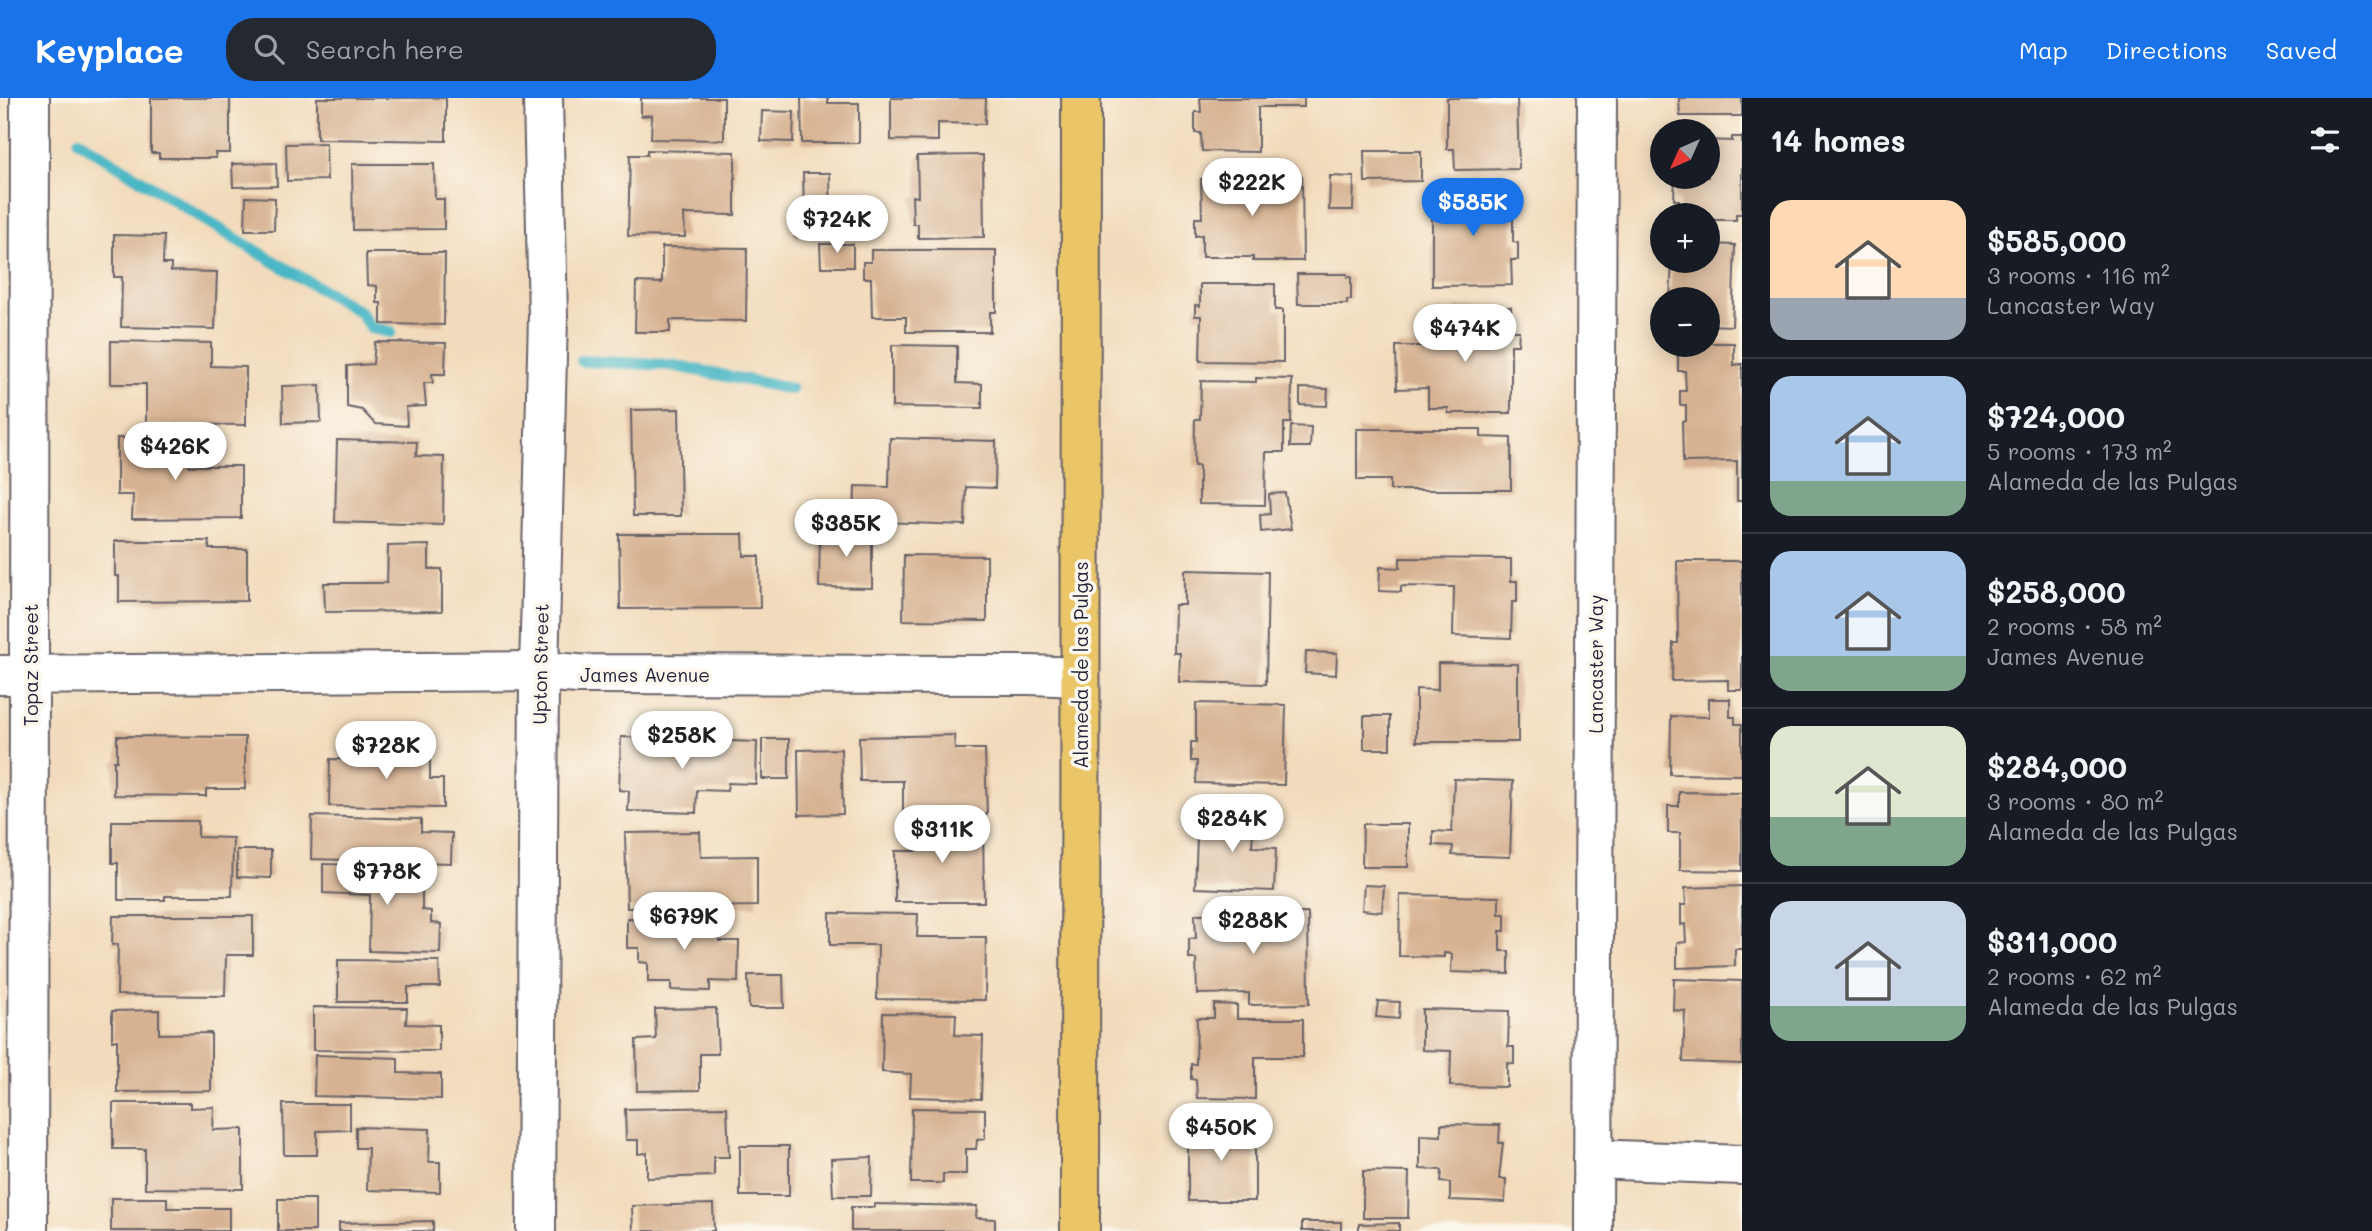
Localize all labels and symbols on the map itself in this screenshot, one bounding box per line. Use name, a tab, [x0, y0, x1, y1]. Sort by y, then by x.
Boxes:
north arrow	[1650, 119, 1720, 189]
pin: $222K	[1203, 158, 1301, 218]
pin: $585K	[1424, 178, 1522, 238]
pin: $724K	[788, 195, 886, 255]
pin: $474K	[1416, 304, 1514, 364]
pin: $426K	[126, 422, 224, 482]
pin: $385K	[797, 500, 895, 559]
street label: Alameda de las Pulgas	[1068, 561, 1093, 769]
street label: Lancaster Way	[1583, 595, 1608, 733]
street label: Upton Street	[526, 603, 554, 725]
street label: Topaz Street	[18, 604, 43, 726]
street label: James Avenue	[580, 662, 710, 687]
pin: $258K	[633, 712, 731, 771]
pin: $728K	[337, 722, 435, 781]
pin: $284K	[1183, 794, 1281, 854]
pin: $311K	[893, 806, 991, 865]
pin: $778K	[338, 848, 436, 907]
pin: $679K	[635, 892, 733, 952]
pin: $288K	[1204, 896, 1302, 956]
pin: $450K	[1172, 1104, 1270, 1163]

